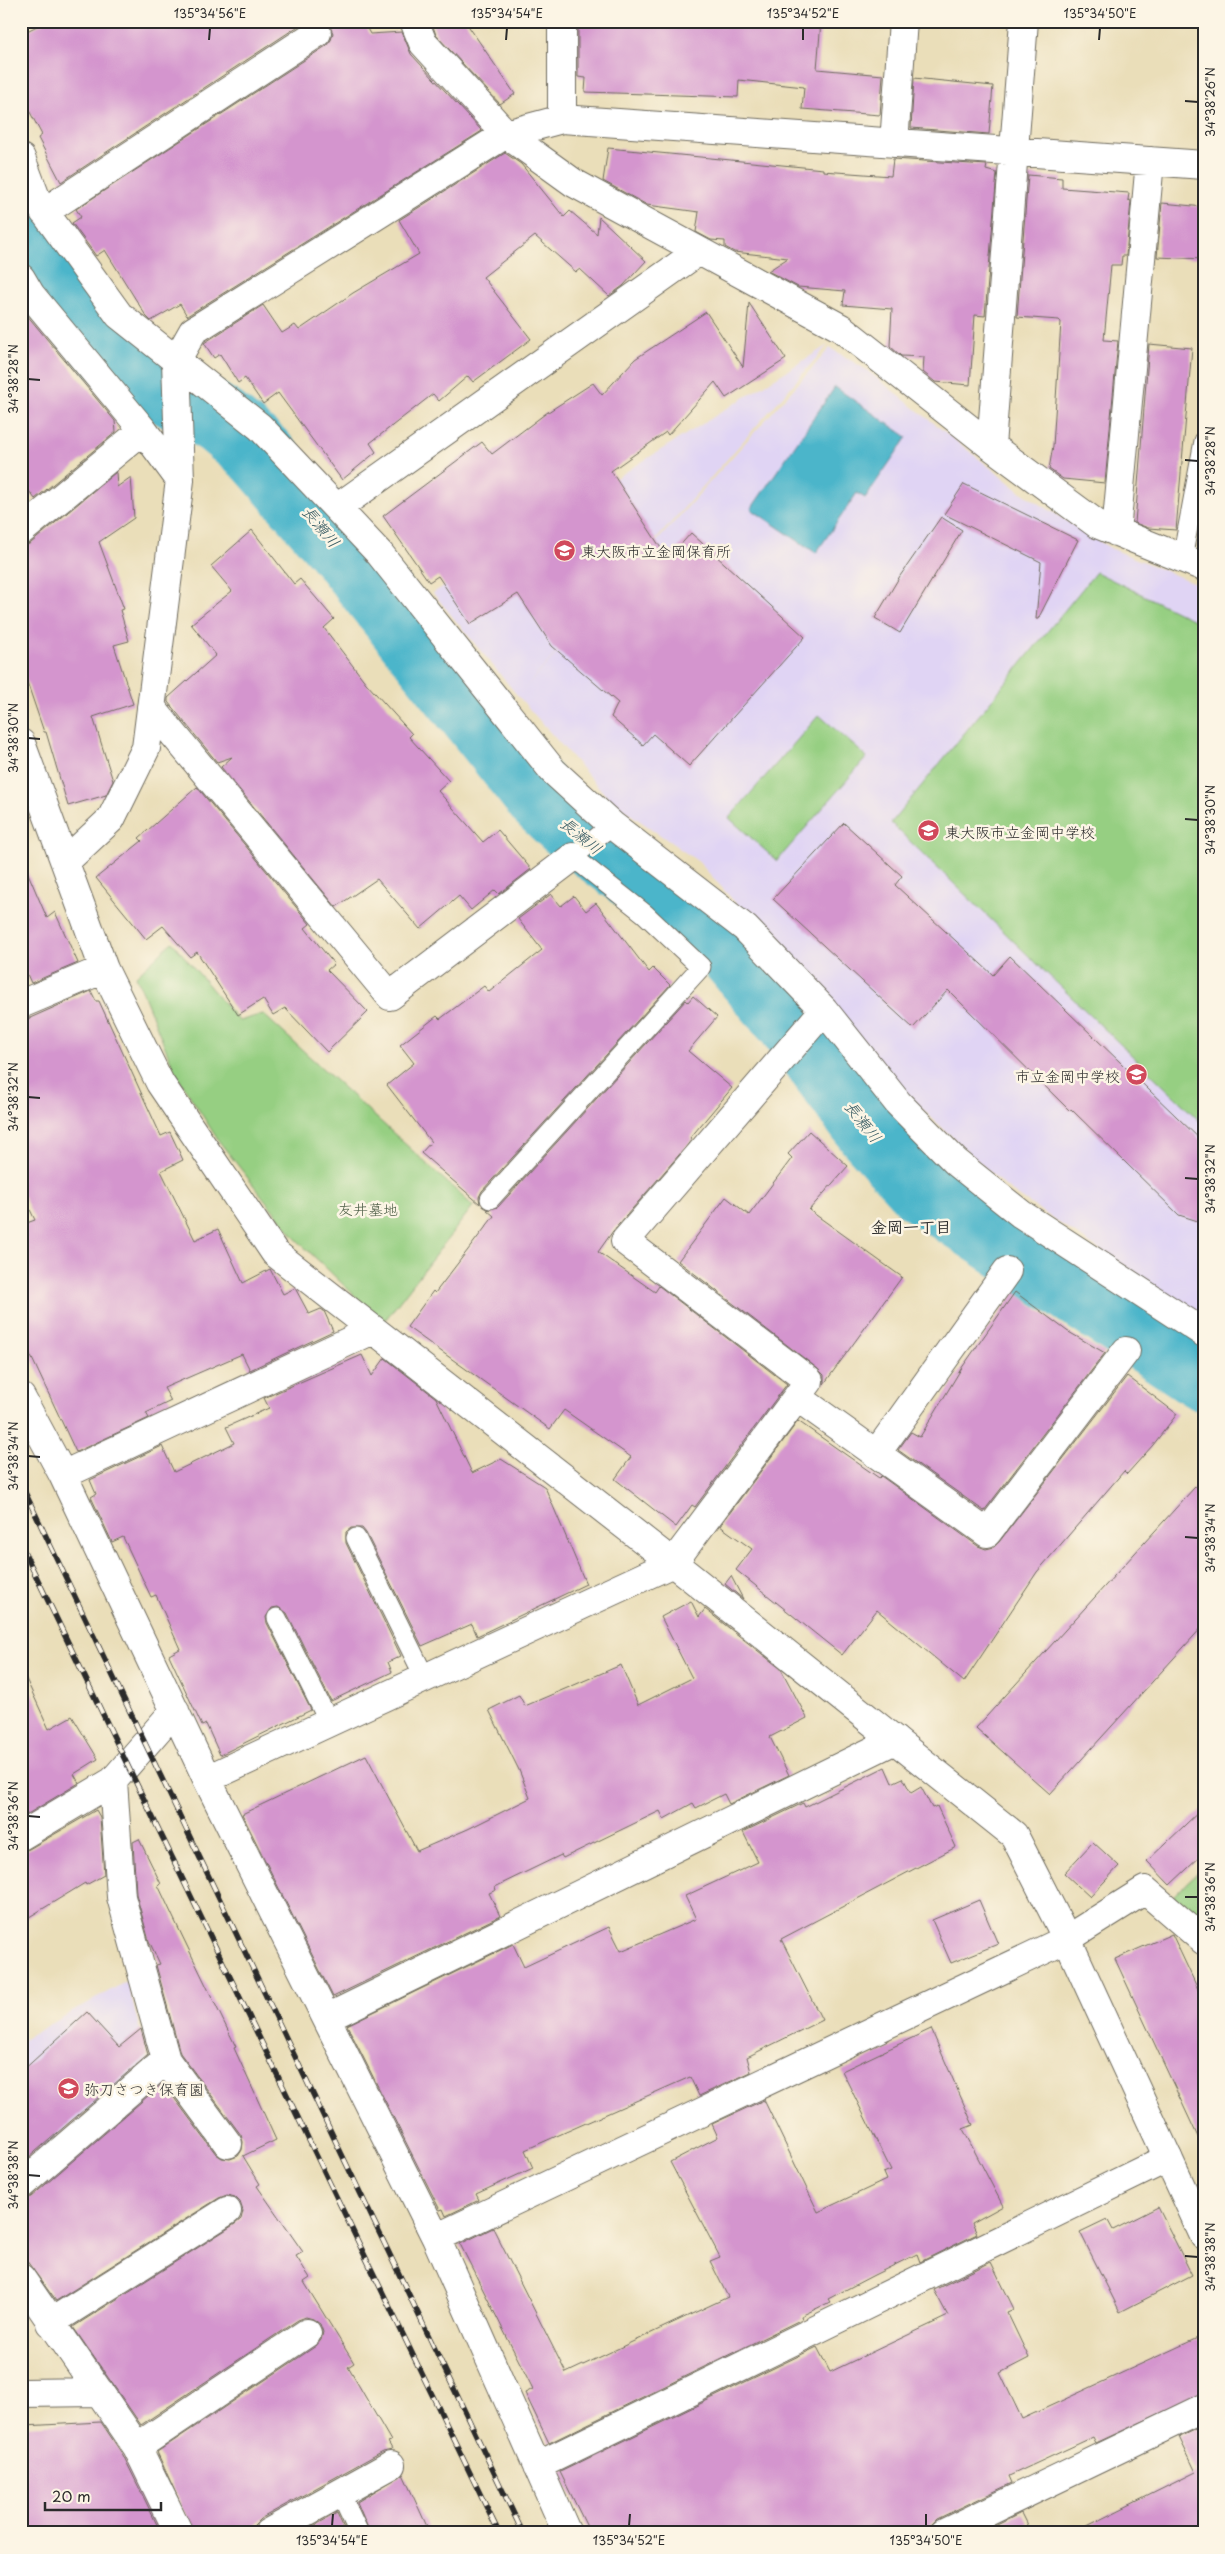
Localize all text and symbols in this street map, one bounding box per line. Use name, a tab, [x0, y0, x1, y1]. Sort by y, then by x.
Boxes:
text: 135°34'56"E	[174, 4, 246, 22]
text: 135°34'54"E	[471, 4, 543, 22]
text: 135°34'52"E	[767, 4, 839, 22]
text: 135°34'50"E	[1064, 4, 1136, 22]
text: 34°38'26"N	[1201, 67, 1219, 137]
text: 34°38'28"N	[4, 344, 22, 414]
text: 34°38'28"N	[1201, 426, 1219, 496]
water label: 長瀬川	[297, 500, 347, 552]
school or university icon: 東大阪市立金岡保育所	[553, 538, 577, 562]
place label: 東大阪市立金岡保育所	[581, 539, 731, 562]
text: 34°38'30"N	[4, 703, 22, 773]
text: 34°38'30"N	[1201, 785, 1219, 855]
water label: 長瀬川	[556, 811, 608, 859]
school or university icon: 東大阪市立金岡中学校	[917, 819, 941, 843]
place label: 東大阪市立金岡中学校	[945, 820, 1095, 843]
text: 34°38'32"N	[4, 1062, 22, 1132]
school or university icon: 市立金岡中学校	[1124, 1063, 1148, 1087]
place label: 市立金岡中学校	[1015, 1064, 1120, 1087]
water label: 長瀬川	[840, 1095, 888, 1147]
text: 34°38'32"N	[1201, 1144, 1219, 1214]
park label: 友井墓地	[338, 1197, 398, 1220]
district label: 金岡一丁目	[871, 1214, 951, 1238]
text: 34°38'34"N	[4, 1421, 22, 1491]
text: 34°38'34"N	[1201, 1503, 1219, 1573]
text: 34°38'36"N	[4, 1781, 22, 1851]
text: 34°38'36"N	[1201, 1862, 1219, 1932]
school or university icon: 弥刀さつき保育園	[56, 2076, 80, 2100]
place label: 弥刀さつき保育園	[84, 2077, 204, 2100]
text: 34°38'38"N	[4, 2140, 22, 2210]
text: 34°38'38"N	[1201, 2222, 1219, 2292]
scale bar	[45, 2479, 161, 2511]
text: 20 m	[52, 2484, 91, 2507]
text: 135°34'54"E	[296, 2531, 368, 2549]
text: 135°34'52"E	[593, 2531, 665, 2549]
text: 135°34'50"E	[890, 2531, 962, 2549]

